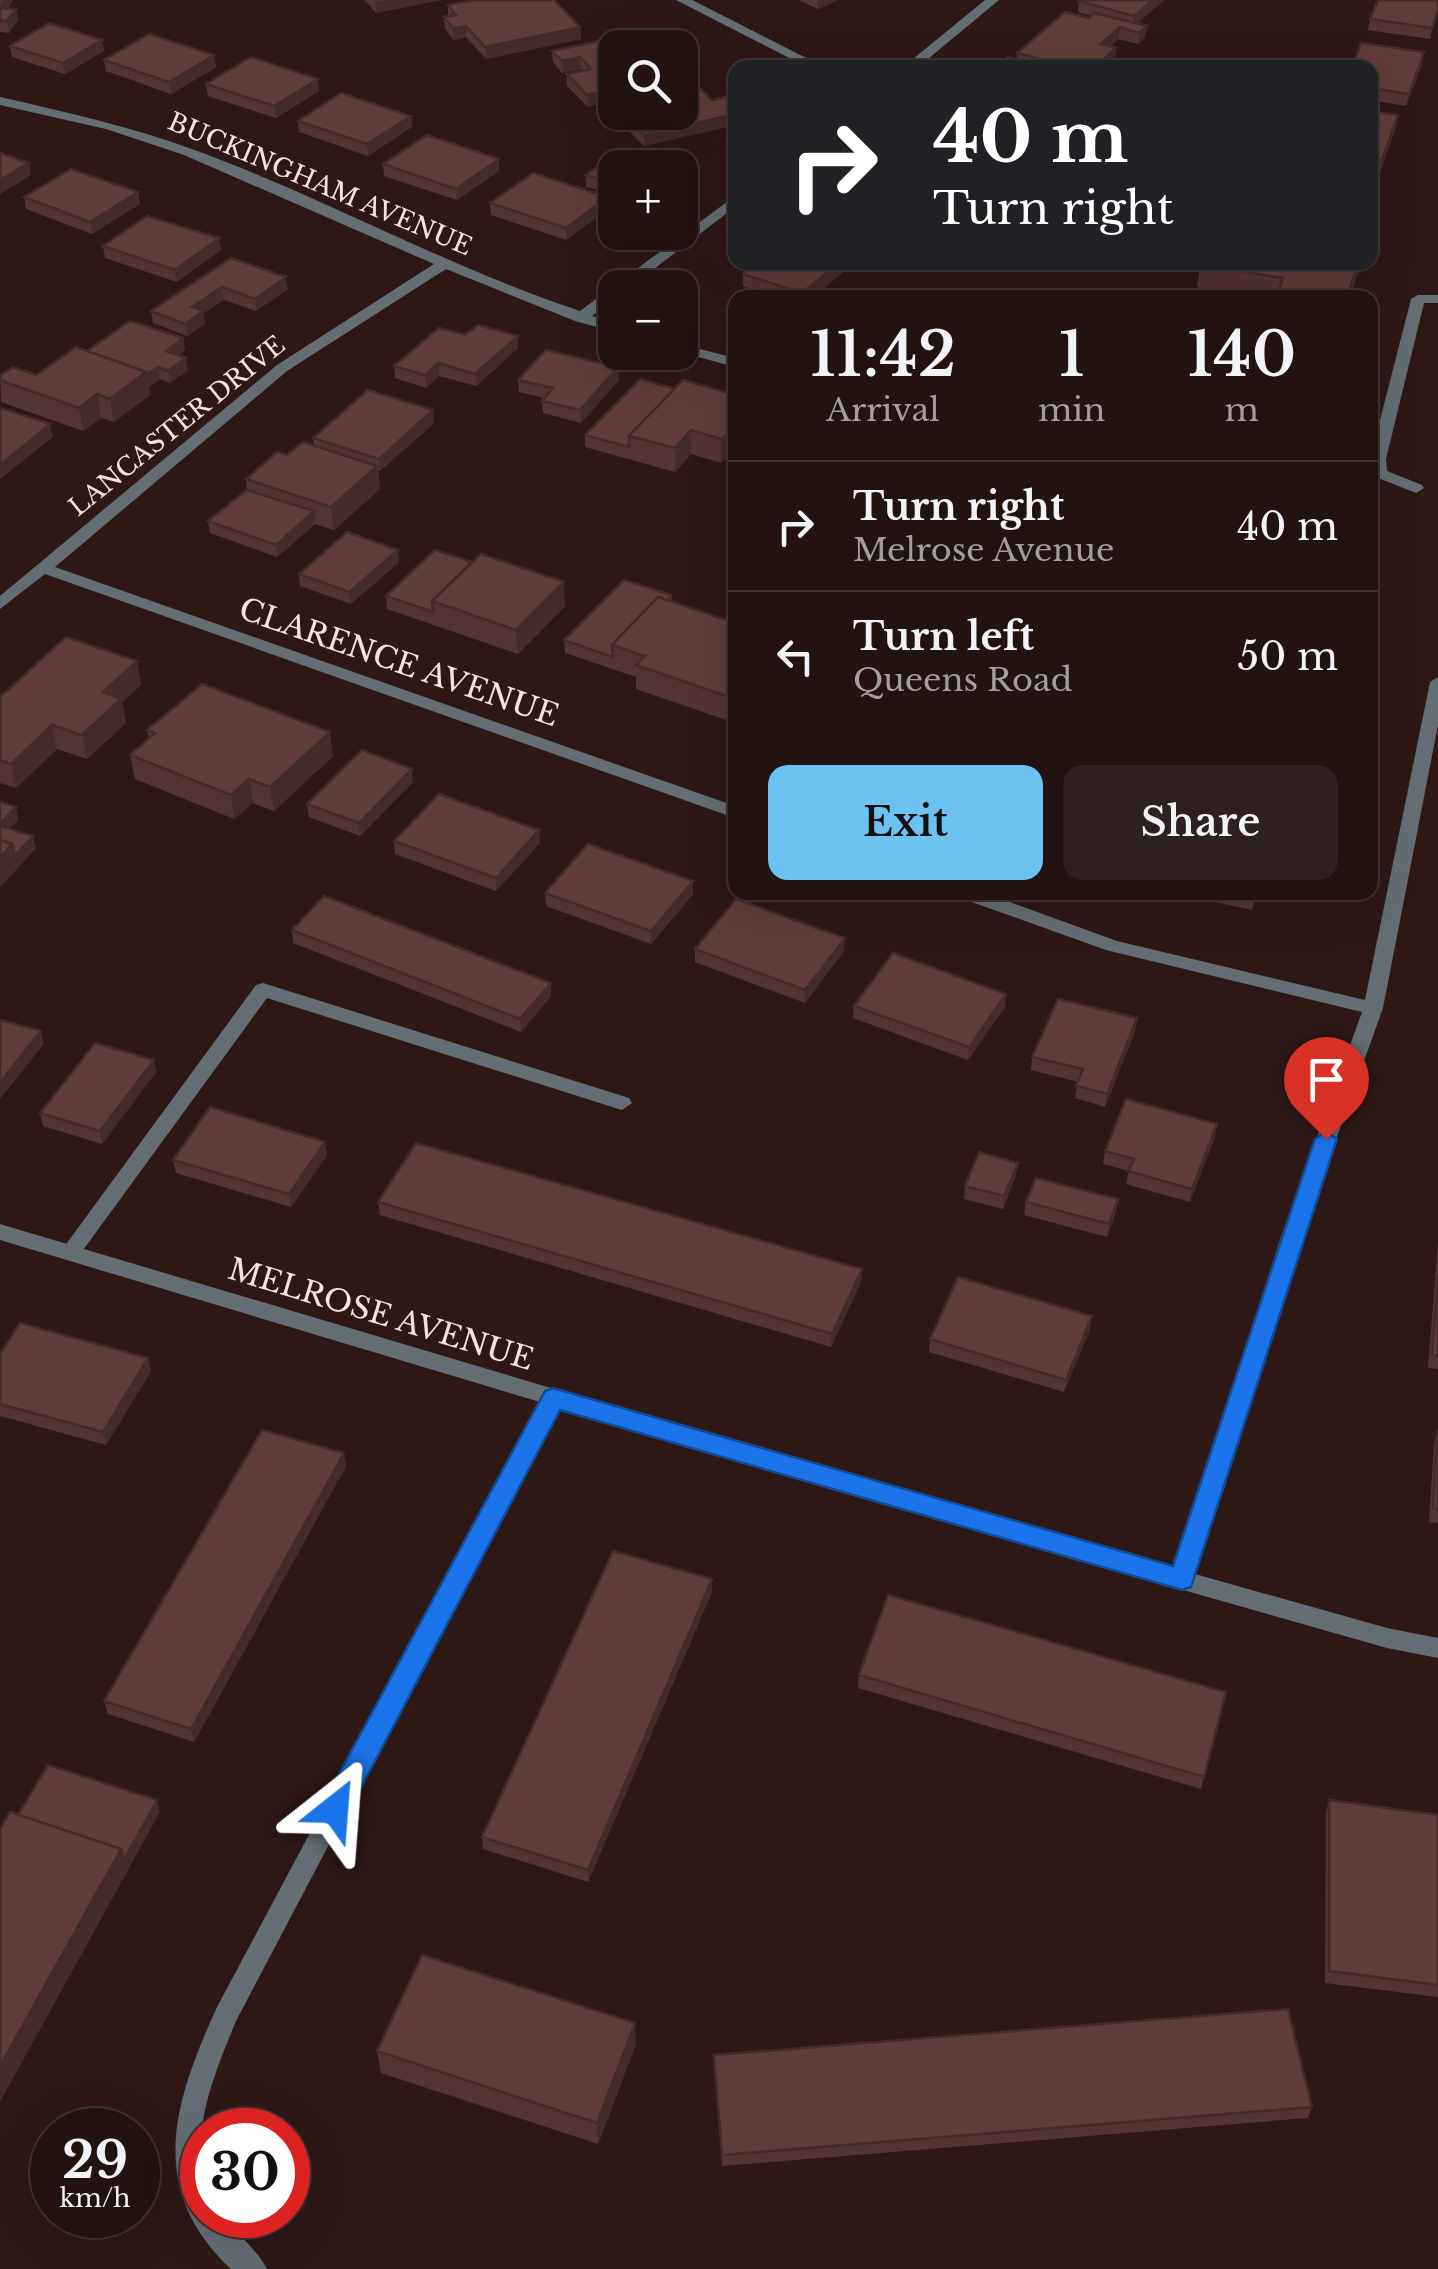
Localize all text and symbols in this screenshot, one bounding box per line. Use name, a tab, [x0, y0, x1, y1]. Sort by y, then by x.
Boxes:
map controls	[598, 30, 698, 370]
button: search	[598, 30, 698, 130]
text: 40 m	[933, 94, 1128, 181]
icon: right	[768, 100, 898, 230]
street label: BUCKINGHAM AVENUE	[163, 106, 477, 262]
button: +	[598, 150, 698, 250]
text: Turn right	[933, 180, 1174, 236]
button: −	[598, 270, 698, 370]
text: 11:42	[810, 318, 956, 392]
text: 1	[1058, 318, 1085, 392]
text: 140	[1187, 318, 1296, 392]
street label: LANCASTER DRIVE	[63, 329, 291, 523]
text: Arrival	[826, 390, 940, 430]
text: min	[1038, 390, 1105, 430]
text: m	[1224, 390, 1259, 430]
text: Turn right	[853, 483, 1064, 530]
icon: right	[768, 499, 823, 554]
text: 40 m	[1237, 503, 1338, 550]
text: Melrose Avenue	[853, 530, 1114, 570]
street label: CLARENCE AVENUE	[234, 590, 564, 734]
text: Turn left	[853, 613, 1034, 660]
icon: left	[768, 629, 823, 684]
text: 50 m	[1238, 633, 1338, 680]
text: Queens Road	[853, 660, 1072, 700]
button: Exit	[768, 765, 1043, 880]
button: Share	[1063, 765, 1338, 880]
pin	[1284, 1037, 1369, 1140]
icon: arrive	[1299, 1052, 1354, 1107]
street label: MELROSE AVENUE	[224, 1250, 538, 1378]
position arrow	[283, 1757, 387, 1861]
speed limit sign: 30	[180, 2108, 310, 2238]
text: 29	[62, 2129, 128, 2192]
text: km/h	[60, 2183, 130, 2214]

